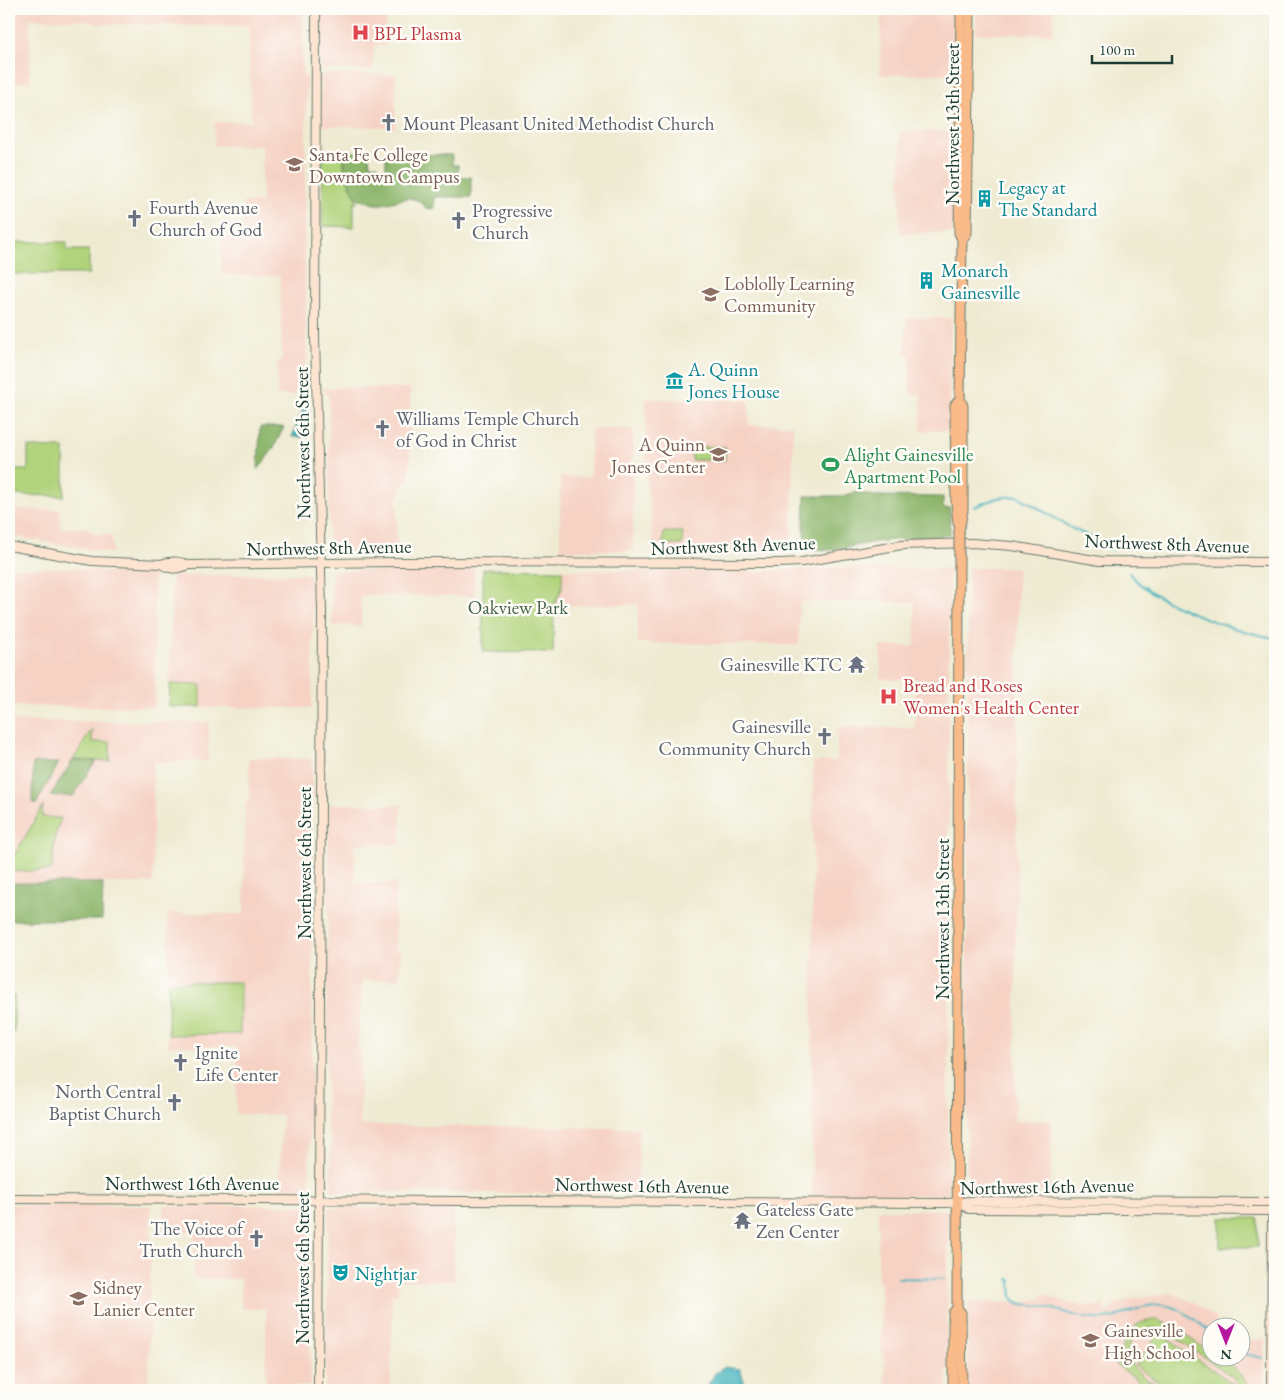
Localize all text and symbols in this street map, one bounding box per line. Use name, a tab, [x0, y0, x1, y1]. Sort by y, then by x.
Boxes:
place label: BPL Plasma	[374, 21, 462, 46]
hospital icon: BPL Plasma	[350, 23, 370, 43]
scale bar	[1092, 32, 1172, 64]
text: 100 m	[1099, 40, 1136, 59]
street label: Northwest 13th Street	[940, 43, 965, 205]
place label: Mount Pleasant United Methodist Church	[403, 111, 715, 136]
church icon: Mount Pleasant United Methodist Church	[379, 113, 399, 133]
place label: Santa Fe College Downtown Campus	[309, 142, 459, 189]
school or university icon: Santa Fe College Downtown Campus	[285, 155, 305, 175]
place label: Legacy at The Standard	[998, 175, 1098, 222]
building icon: Legacy at The Standard	[974, 188, 994, 208]
place label: Fourth Avenue Church of God	[149, 195, 262, 242]
place label: Progressive Church	[472, 198, 552, 245]
church icon: Fourth Avenue Church of God	[125, 208, 145, 228]
church icon: Progressive Church	[448, 211, 468, 231]
place label: Monarch Gainesville	[941, 258, 1020, 305]
place label: Loblolly Learning Community	[724, 271, 855, 318]
building icon: Monarch Gainesville	[917, 271, 937, 291]
school or university icon: Loblolly Learning Community	[700, 284, 720, 304]
place label: A. Quinn Jones House	[686, 357, 780, 404]
street label: Northwest 6th Street	[289, 367, 316, 519]
museum icon: A. Quinn Jones House	[664, 370, 684, 390]
place label: Williams Temple Church of God in Christ	[396, 406, 579, 453]
church icon: Williams Temple Church of God in Christ	[372, 419, 392, 439]
place label: A Quinn Jones Center	[609, 432, 706, 479]
place label: Alight Gainesville Apartment Pool	[843, 442, 973, 489]
school or university icon: A Quinn Jones Center	[709, 445, 729, 465]
sports icon: Alight Gainesville Apartment Pool	[820, 455, 840, 475]
street label: Northwest 8th Avenue	[1084, 528, 1250, 559]
street label: Northwest 8th Avenue	[650, 530, 816, 561]
street label: Northwest 8th Avenue	[246, 534, 412, 561]
park label: Oakview Park	[468, 595, 569, 620]
place label: Gainesville KTC	[720, 652, 842, 677]
temple icon: Gainesville KTC	[846, 654, 866, 674]
place label: Bread and Roses Women's Health Center	[903, 673, 1080, 720]
hospital icon: Bread and Roses Women's Health Center	[879, 686, 899, 706]
place label: Gainesville Community Church	[659, 714, 811, 761]
church icon: Gainesville Community Church	[815, 727, 835, 747]
street label: Northwest 6th Street	[292, 787, 317, 939]
street label: Northwest 13th Street	[930, 838, 955, 1000]
place label: Ignite Life Center	[195, 1040, 279, 1087]
church icon: Ignite Life Center	[171, 1053, 191, 1073]
place label: North Central Baptist Church	[49, 1079, 161, 1126]
church icon: North Central Baptist Church	[165, 1092, 185, 1112]
street label: Northwest 16th Avenue	[105, 1171, 279, 1196]
street label: Northwest 16th Avenue	[555, 1171, 729, 1200]
street label: Northwest 16th Avenue	[960, 1172, 1134, 1201]
street label: Northwest 6th Street	[290, 1192, 315, 1344]
place label: Gateless Gate Zen Center	[756, 1197, 854, 1244]
temple icon: Gateless Gate Zen Center	[732, 1210, 752, 1230]
place label: The Voice of Truth Church	[139, 1216, 245, 1263]
church icon: The Voice of Truth Church	[247, 1229, 267, 1249]
place label: Nightjar	[355, 1261, 418, 1286]
theatre icon: Nightjar	[331, 1263, 351, 1283]
place label: Sidney Lanier Center	[93, 1275, 195, 1322]
school or university icon: Sidney Lanier Center	[69, 1288, 89, 1308]
north arrow	[1202, 1316, 1252, 1366]
place label: Gainesville High School	[1104, 1318, 1196, 1365]
school or university icon: Gainesville High School	[1080, 1331, 1100, 1351]
text: N	[1220, 1346, 1232, 1364]

